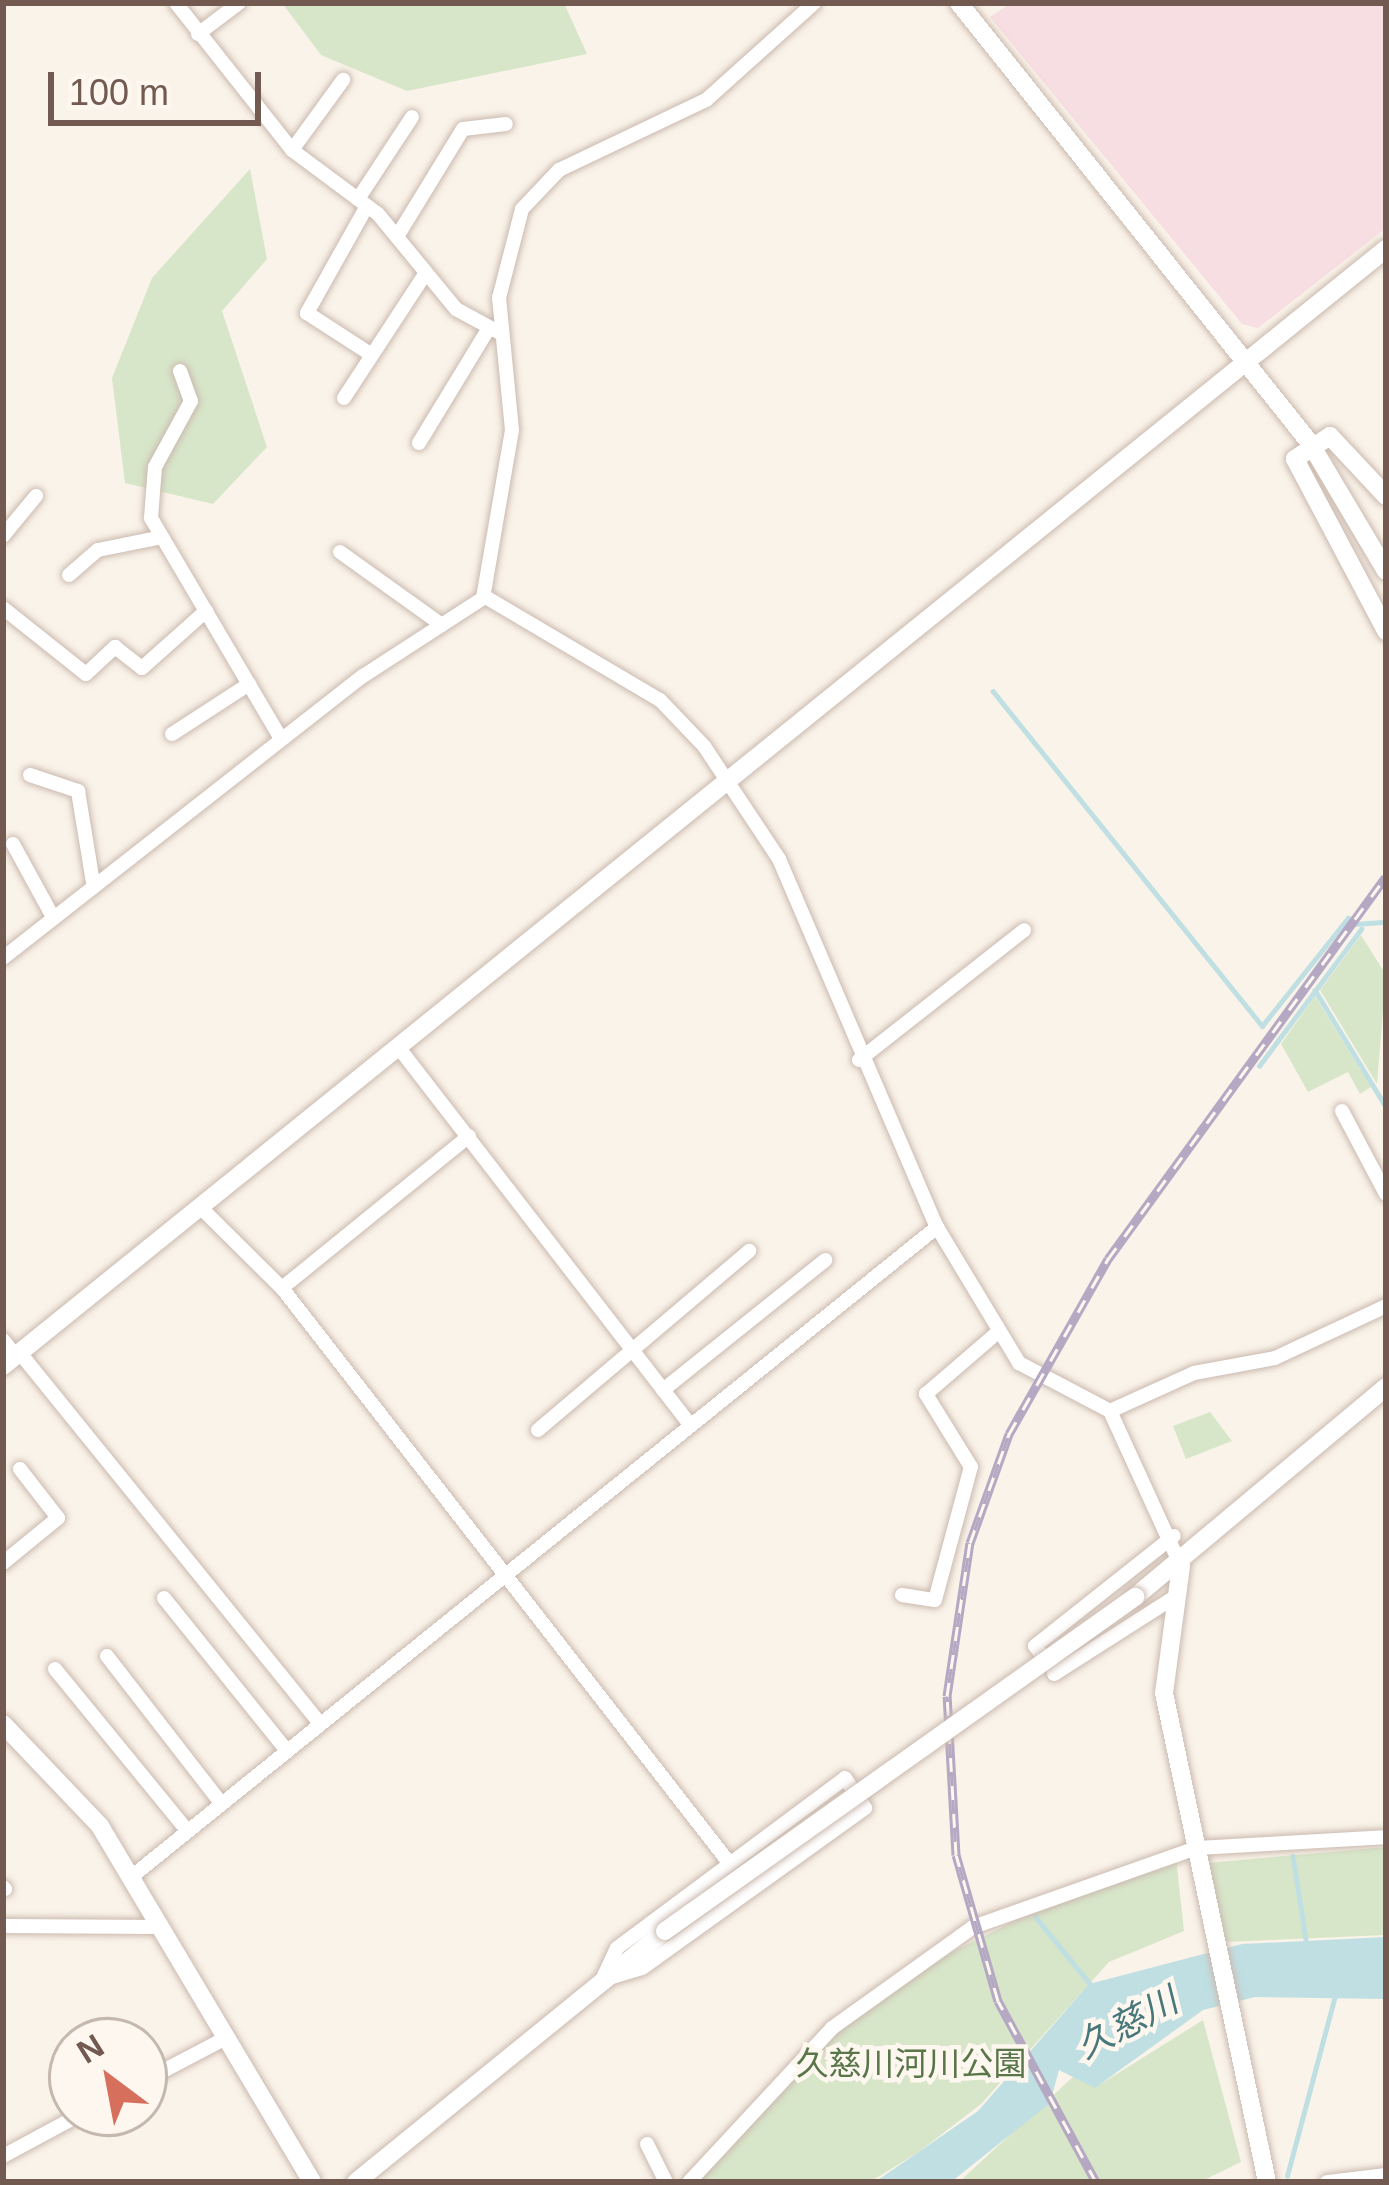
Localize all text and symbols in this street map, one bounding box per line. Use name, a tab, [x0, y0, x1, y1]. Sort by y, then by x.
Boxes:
scale bar	[54, 48, 267, 122]
text: 100 m	[69, 72, 169, 113]
water label: 久慈川	[1069, 1979, 1185, 2067]
north arrow	[48, 2017, 168, 2137]
text: N	[70, 2027, 110, 2071]
park label: 久慈川河川公園	[796, 2044, 1026, 2084]

